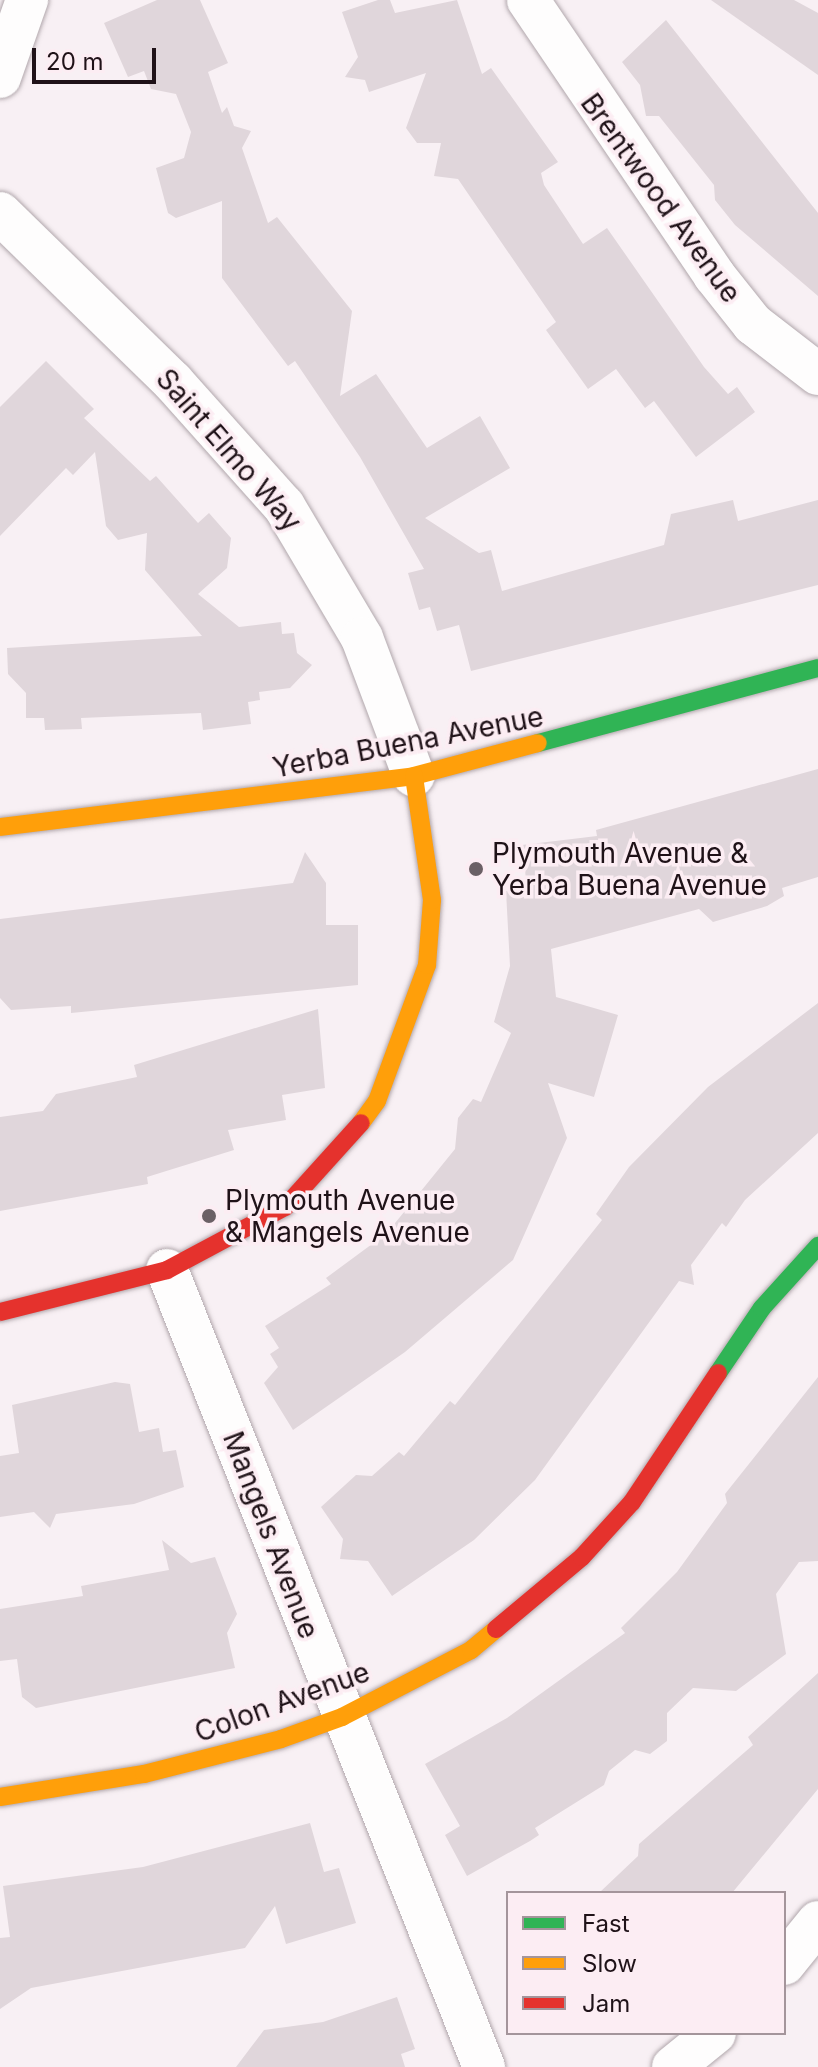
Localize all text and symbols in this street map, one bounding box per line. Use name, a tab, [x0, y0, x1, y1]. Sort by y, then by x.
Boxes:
scale bar	[36, 32, 160, 82]
text: 20 m	[46, 47, 104, 76]
street label: Brentwood Avenue	[574, 87, 748, 309]
street label: Saint Elmo Way	[149, 362, 309, 538]
street label: Yerba Buena Avenue	[270, 699, 546, 785]
place label: Plymouth Avenue & Yerba Buena Avenue	[492, 836, 767, 902]
marker: Plymouth Avenue & Yerba Buena Avenue	[467, 860, 485, 878]
place label: Plymouth Avenue & Mangels Avenue	[225, 1183, 470, 1249]
marker: Plymouth Avenue & Mangels Avenue	[200, 1207, 218, 1225]
street label: Mangels Avenue	[216, 1427, 326, 1643]
street label: Colon Avenue	[190, 1655, 374, 1749]
legend	[506, 1891, 786, 2035]
text: Fast	[582, 1909, 630, 1938]
text: Slow	[582, 1949, 637, 1978]
text: Jam	[582, 1989, 630, 2018]

